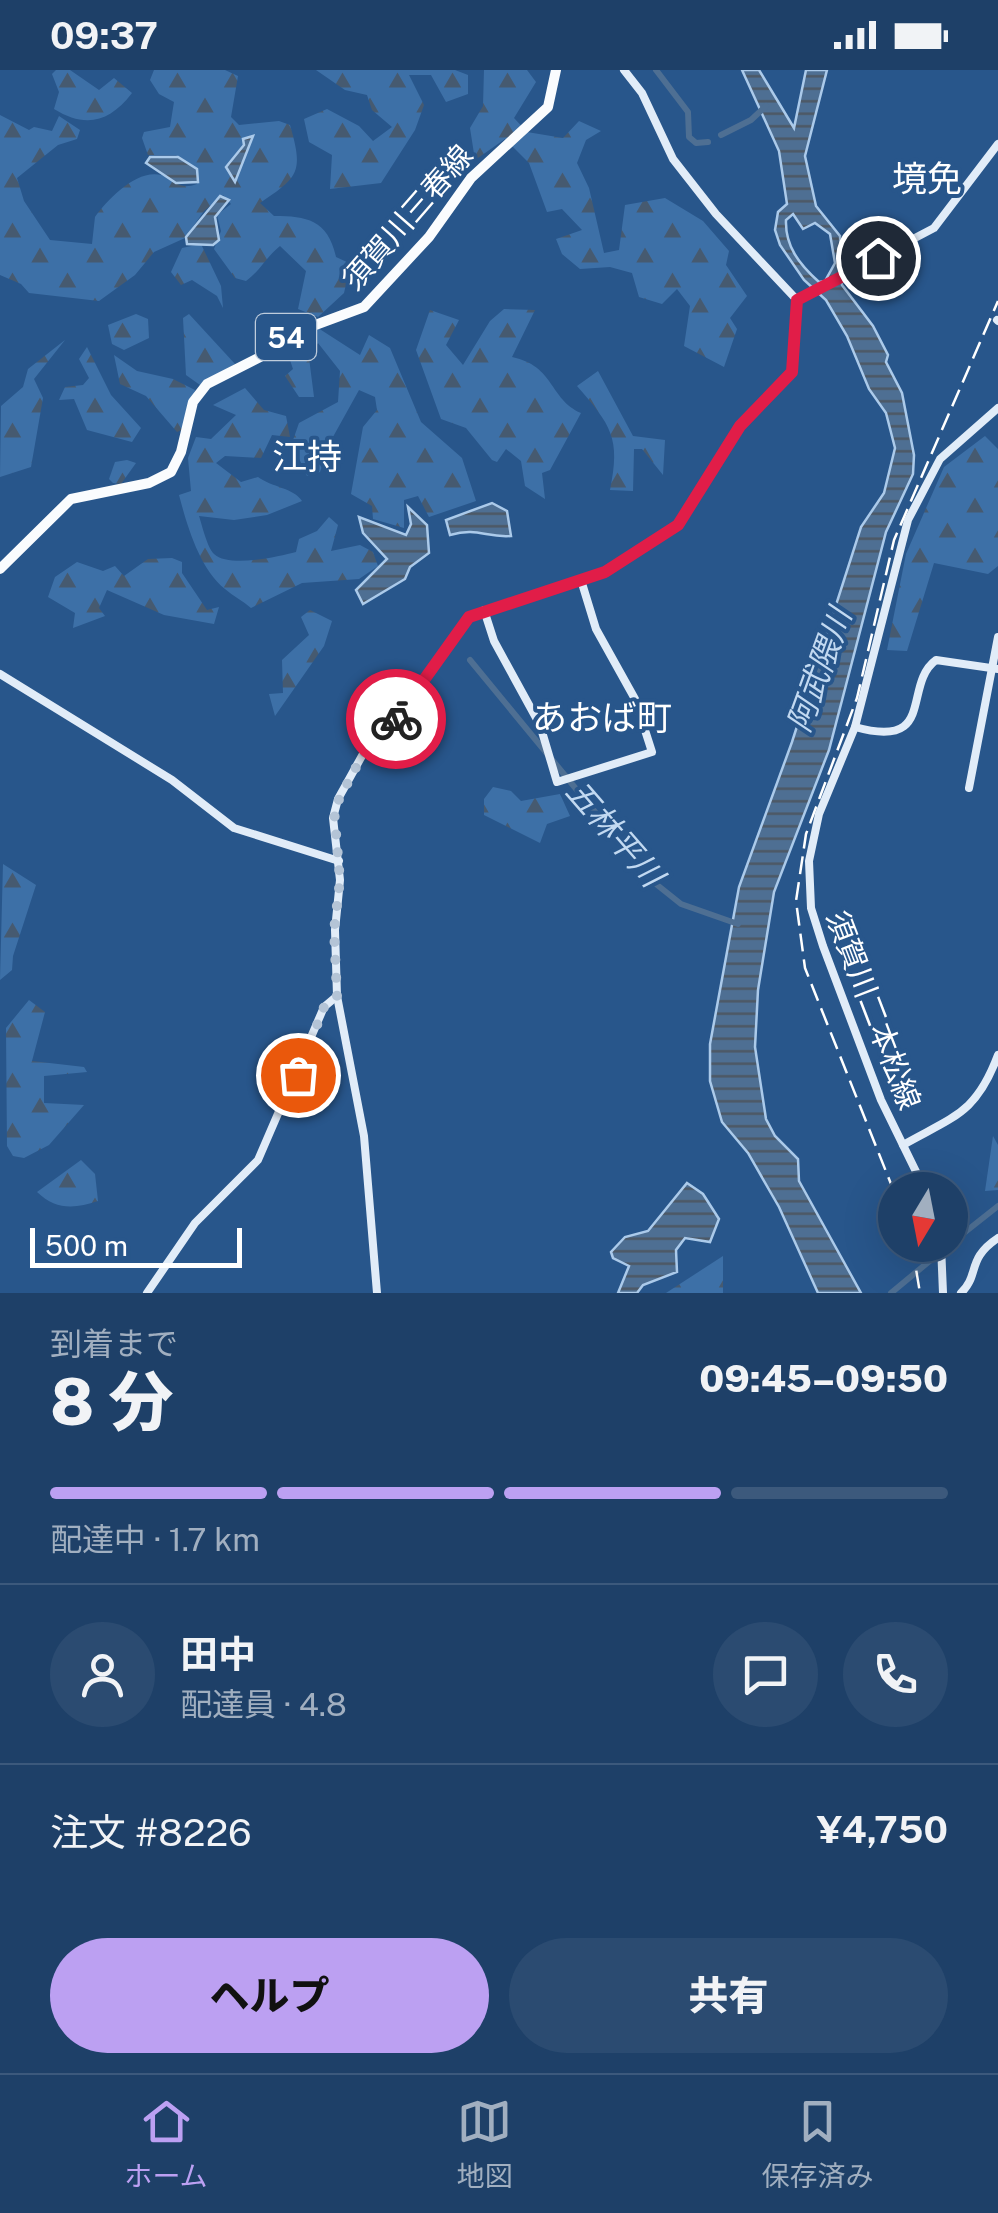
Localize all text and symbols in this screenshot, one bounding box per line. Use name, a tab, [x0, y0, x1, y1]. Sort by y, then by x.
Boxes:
text: 09:37	[50, 13, 158, 58]
street label: 須賀川三春線	[334, 137, 480, 297]
district label: 境免	[892, 158, 962, 199]
pin	[836, 216, 921, 301]
icon: home	[851, 231, 906, 286]
road number: 54	[256, 314, 316, 360]
district label: 江持	[272, 436, 342, 477]
water label: 阿武隈川	[780, 601, 859, 736]
courier	[346, 669, 446, 769]
icon: bike	[369, 692, 424, 747]
district label: あおば町	[532, 697, 672, 738]
water label: 五林平川	[559, 773, 673, 896]
street label: 須賀川二本松線	[820, 906, 928, 1114]
pin	[256, 1033, 341, 1118]
icon: bag	[271, 1048, 326, 1103]
north arrow	[878, 1172, 968, 1262]
map controls	[878, 1172, 968, 1262]
scale bar	[30, 1223, 242, 1268]
text: 500 m	[45, 1229, 128, 1262]
text: 到着まで	[50, 1325, 178, 1362]
text: 09:45–09:50	[699, 1356, 948, 1401]
text: 8 分	[50, 1363, 173, 1440]
text: 配達中 · 1.7 km	[50, 1521, 260, 1558]
button: person	[50, 1622, 155, 1727]
button: chat	[713, 1622, 818, 1727]
button: phone	[843, 1622, 948, 1727]
text: 田中	[180, 1632, 256, 1677]
text: 配達員 · 4.8	[180, 1686, 347, 1723]
text: ¥4,750	[817, 1807, 948, 1852]
text: 注文 #8226	[50, 1810, 252, 1855]
button: ヘルプ	[50, 1938, 489, 2053]
button: 共有	[509, 1938, 948, 2053]
tab: ホーム	[124, 2094, 208, 2194]
tab: 地図	[457, 2094, 513, 2194]
tab: 保存済み	[761, 2094, 874, 2194]

